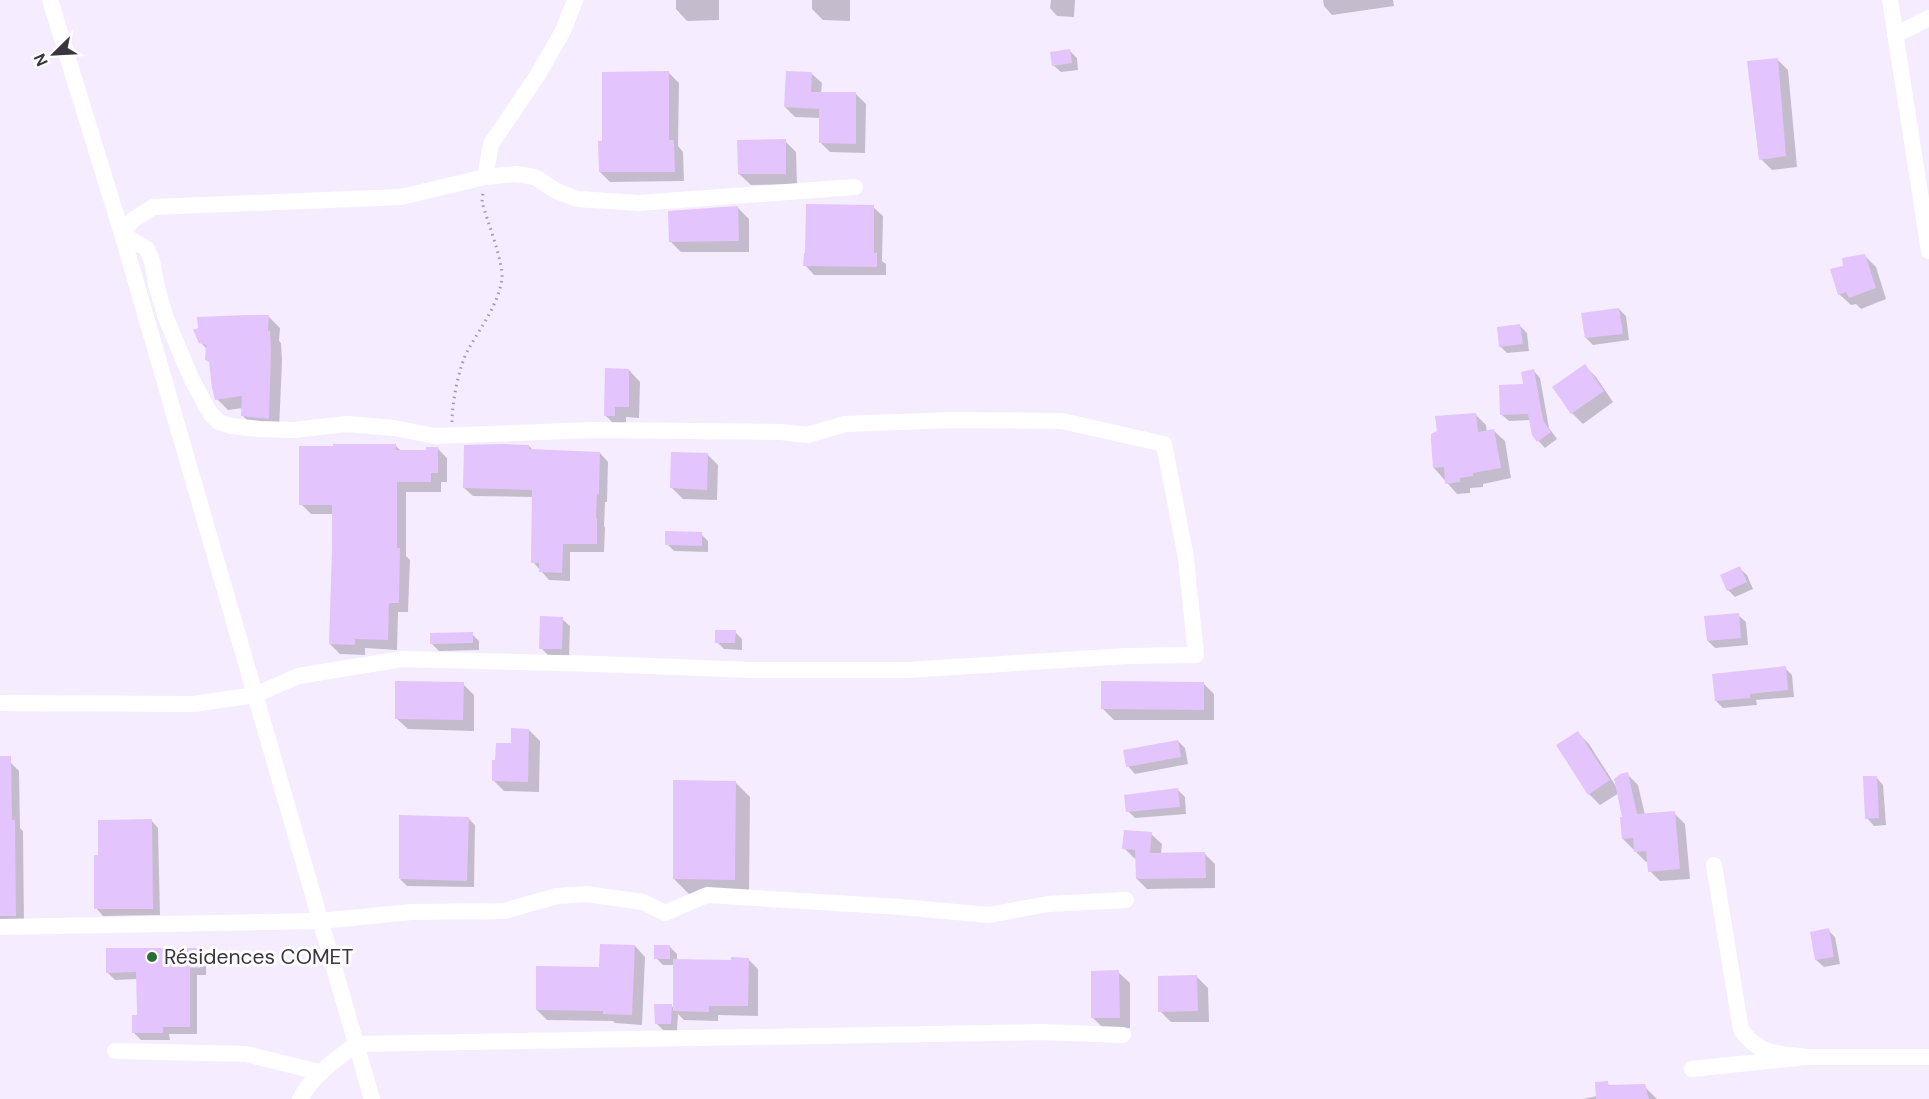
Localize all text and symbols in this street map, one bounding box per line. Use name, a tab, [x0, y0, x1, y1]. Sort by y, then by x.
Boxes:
north arrow	[24, 24, 84, 84]
text: N	[29, 50, 53, 69]
place label: Résidences COMET	[164, 943, 353, 971]
marker: Résidences COMET	[145, 950, 159, 964]

